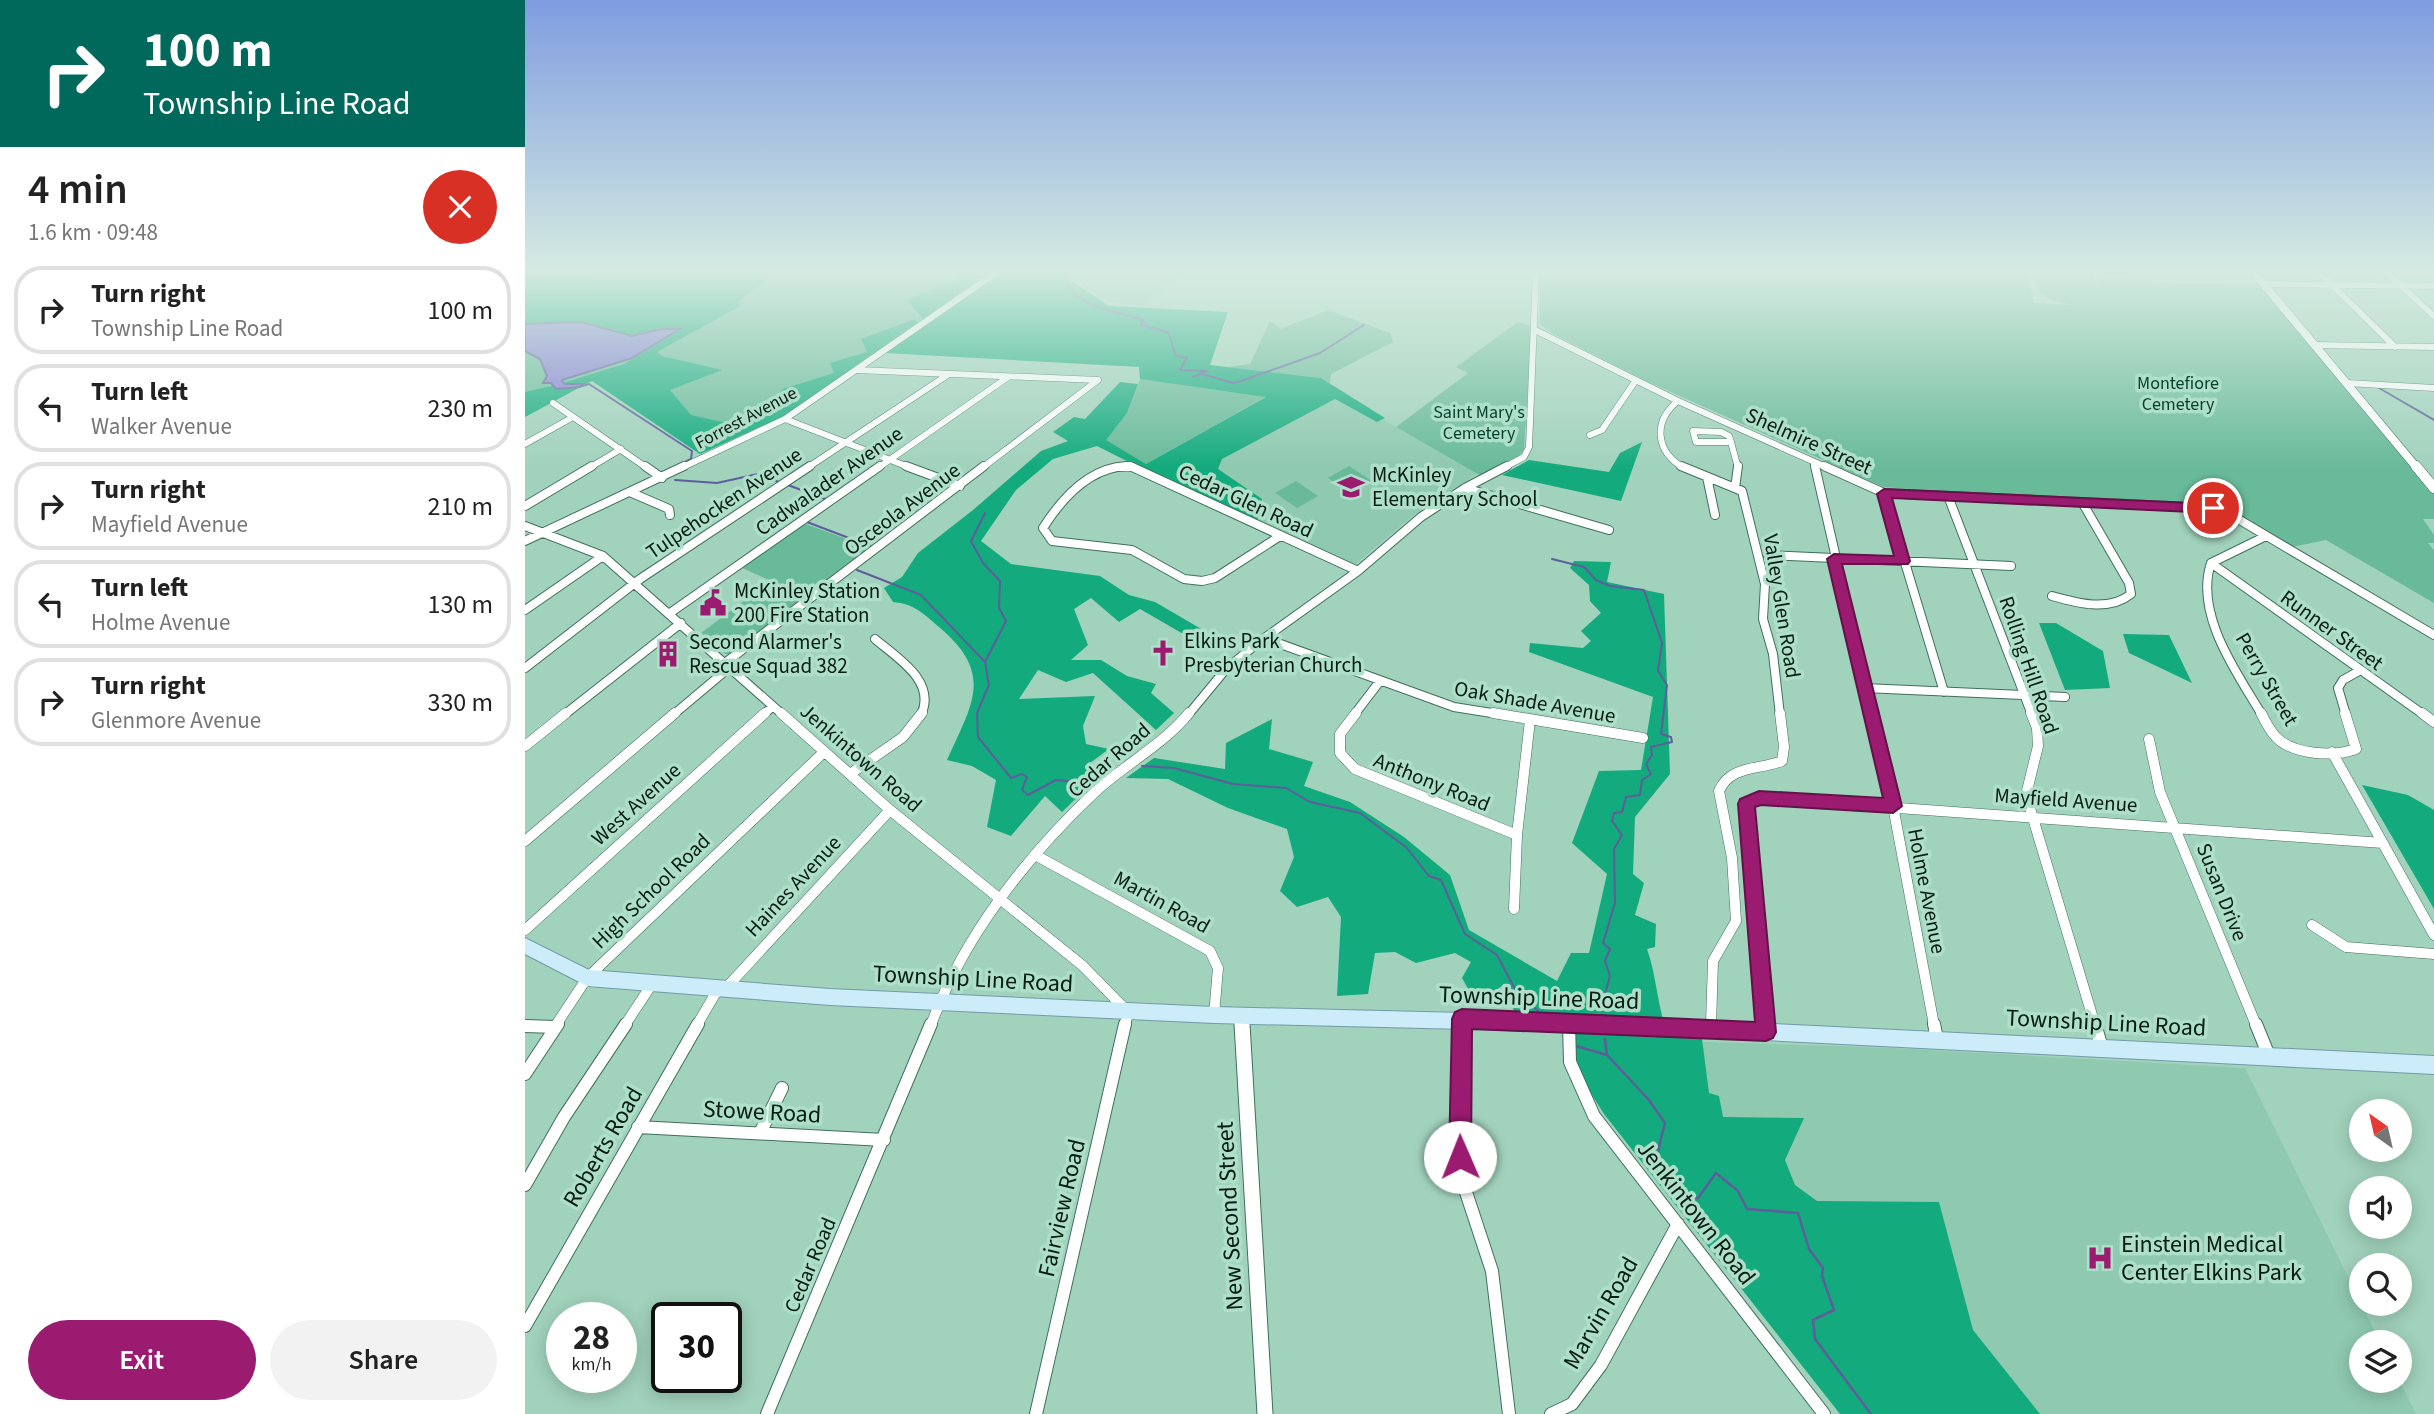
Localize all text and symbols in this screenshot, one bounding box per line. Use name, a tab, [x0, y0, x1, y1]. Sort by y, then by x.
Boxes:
text: 100 m	[143, 16, 272, 86]
icon: right	[28, 28, 119, 119]
text: Township Line Road	[143, 81, 411, 127]
text: 4 min	[28, 160, 128, 220]
button: close	[423, 170, 497, 244]
text: 1.6 km · 09:48	[28, 216, 158, 249]
text: Turn right	[91, 275, 206, 312]
icon: right	[32, 291, 70, 329]
text: 100 m	[427, 292, 493, 329]
text: Township Line Road	[91, 312, 283, 345]
park label: Montefiore Cemetery	[2137, 371, 2219, 417]
text: Turn left	[91, 373, 188, 410]
street label: Forrest Avenue	[691, 381, 801, 455]
icon: left	[32, 389, 70, 427]
text: 230 m	[427, 390, 493, 427]
park label: Saint Mary's Cemetery	[1433, 400, 1525, 446]
street label: Shelmire Street	[1741, 400, 1877, 482]
text: Walker Avenue	[91, 410, 232, 443]
street label: Cadwalader Avenue	[749, 419, 909, 543]
street label: Tulpehocken Avenue	[640, 440, 808, 566]
street label: Osceola Avenue	[838, 455, 966, 563]
street label: Cedar Glen Road	[1174, 457, 1318, 545]
place label: McKinley Elementary School	[1372, 460, 1538, 514]
text: Turn right	[91, 471, 206, 508]
school or university icon: McKinley Elementary School	[1336, 472, 1366, 502]
pin	[2183, 478, 2243, 538]
icon: right	[32, 487, 70, 525]
text: 210 m	[427, 488, 493, 525]
icon: arrive	[2194, 489, 2232, 527]
text: Mayfield Avenue	[91, 508, 248, 541]
street label: Valley Glen Road	[1756, 532, 1808, 680]
text: Turn left	[91, 569, 188, 606]
place label: McKinley Station 200 Fire Station	[734, 576, 880, 630]
street label: Runner Street	[2274, 582, 2390, 678]
icon: left	[32, 585, 70, 623]
text: 130 m	[427, 586, 493, 623]
public building icon: McKinley Station 200 Fire Station	[698, 588, 728, 618]
street label: Rolling Hill Road	[1991, 592, 2067, 738]
text: Holme Avenue	[91, 606, 230, 639]
place label: Elkins Park Presbyterian Church	[1184, 626, 1362, 680]
place label: Second Alarmer's Rescue Squad 382	[689, 627, 848, 681]
street label: Perry Street	[2228, 627, 2306, 731]
church icon: Elkins Park Presbyterian Church	[1148, 638, 1178, 668]
building icon: Second Alarmer's Rescue Squad 382	[653, 639, 683, 669]
text: Turn right	[91, 667, 206, 704]
street label: Oak Shade Avenue	[1452, 673, 1618, 731]
icon: right	[32, 683, 70, 721]
text: 330 m	[427, 684, 493, 721]
street label: Jenkintown Road	[793, 696, 929, 820]
text: Glenmore Avenue	[91, 704, 261, 737]
street label: Cedar Road	[1061, 715, 1157, 805]
street label: Anthony Road	[1369, 745, 1495, 819]
street label: West Avenue	[585, 756, 687, 852]
street label: Mayfield Avenue	[1993, 780, 2139, 820]
street label: High School Road	[585, 826, 717, 956]
street label: Holme Avenue	[1900, 826, 1954, 956]
street label: Haines Avenue	[738, 829, 848, 943]
street label: Susan Drive	[2189, 839, 2255, 945]
street label: Martin Road	[1108, 863, 1216, 941]
street label: Township Line Road	[872, 956, 1074, 1002]
street label: Township Line Road	[1438, 977, 1640, 1019]
street label: Township Line Road	[2005, 1000, 2207, 1046]
street label: Roberts Road	[554, 1080, 652, 1214]
street label: Stowe Road	[702, 1091, 822, 1133]
north arrow	[2349, 1099, 2411, 1162]
map controls	[2349, 1099, 2412, 1393]
position arrow	[1423, 1120, 1497, 1194]
street label: New Second Street	[1208, 1121, 1252, 1311]
street label: Jenkintown Road	[1628, 1133, 1764, 1293]
street label: Fairview Road	[1029, 1136, 1095, 1280]
button: sound	[2349, 1176, 2412, 1239]
street label: Cedar Road	[776, 1213, 844, 1317]
place label: Einstein Medical Center Elkins Park	[2121, 1227, 2302, 1290]
hospital icon: Einstein Medical Center Elkins Park	[2085, 1243, 2115, 1273]
street label: Marvin Road	[1555, 1250, 1647, 1376]
button: search	[2349, 1253, 2412, 1316]
speed limit sign: 30	[651, 1302, 742, 1393]
text: 28	[573, 1313, 610, 1363]
button: Exit	[28, 1320, 256, 1400]
button: Share	[270, 1320, 497, 1400]
button: layers	[2349, 1330, 2412, 1393]
text: km/h	[572, 1352, 611, 1377]

